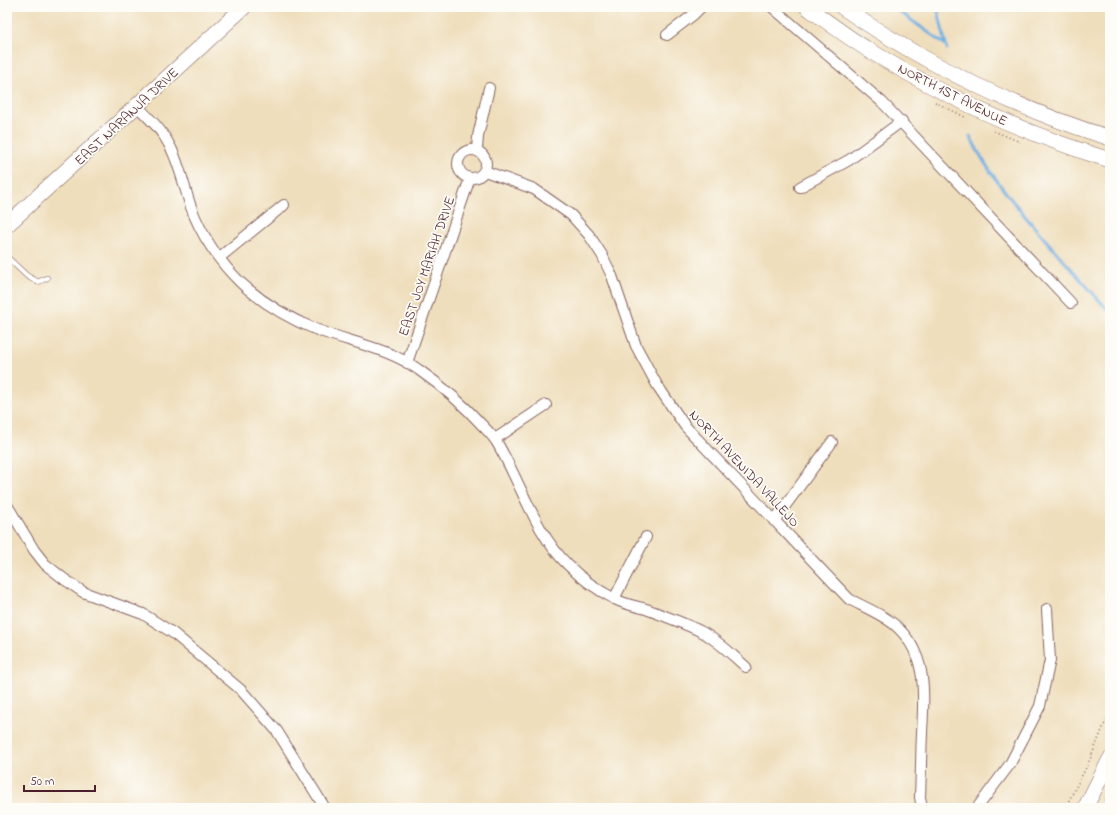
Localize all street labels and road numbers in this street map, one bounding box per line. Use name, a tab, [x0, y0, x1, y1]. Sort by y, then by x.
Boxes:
street label: NORTH 1ST AVENUE	[894, 59, 1011, 132]
street label: EAST NARANJA DRIVE	[70, 63, 184, 171]
street label: EAST JOY MARIAH DRIVE	[394, 194, 461, 339]
street label: NORTH AVENIDA VALLEJO	[684, 406, 804, 533]

